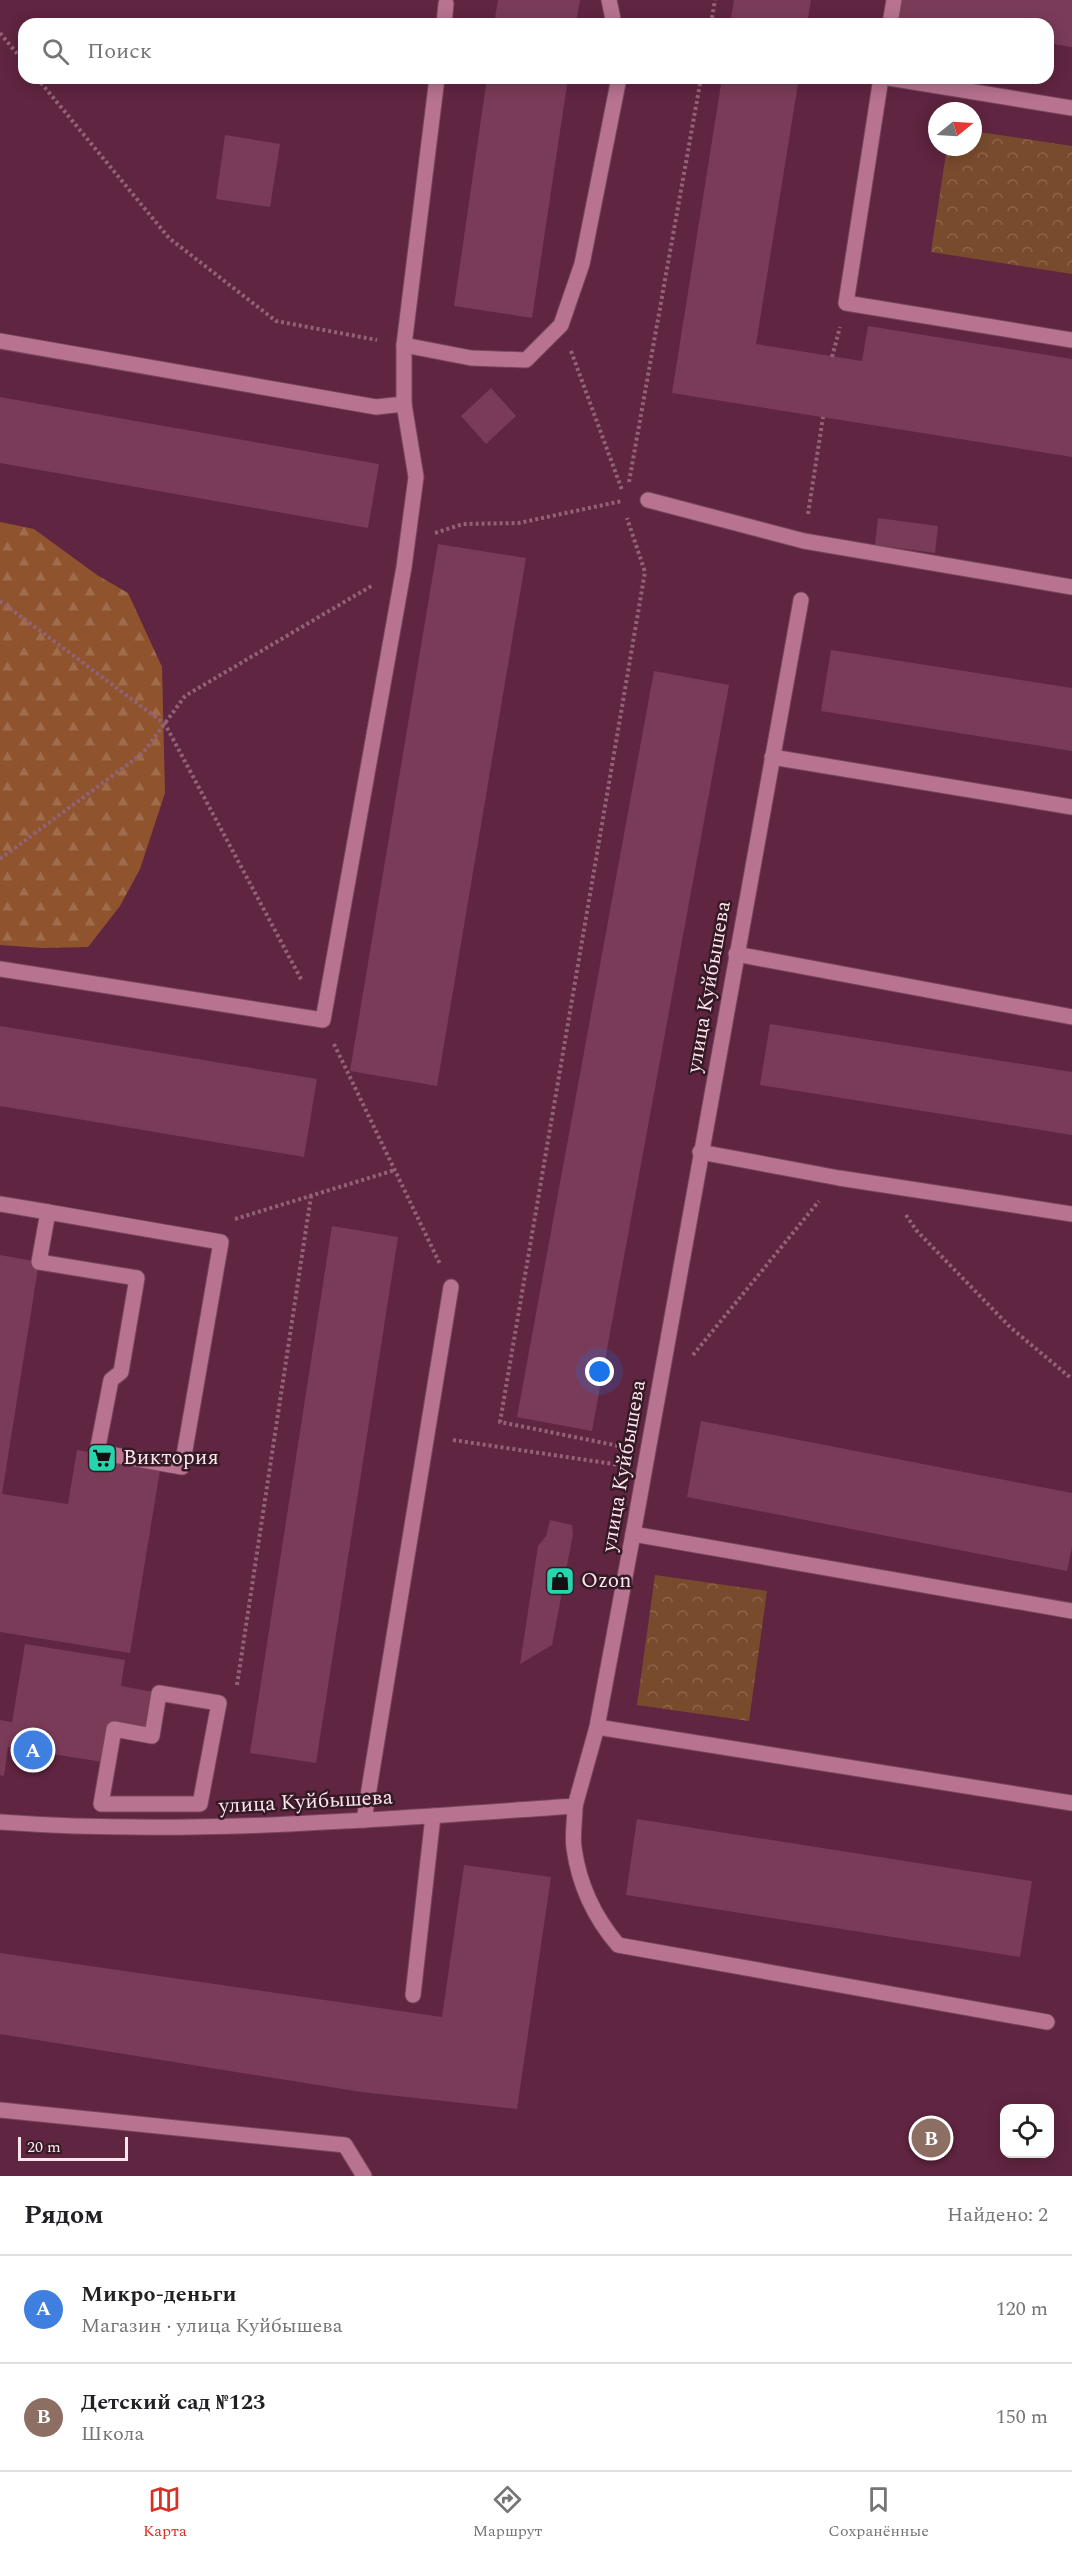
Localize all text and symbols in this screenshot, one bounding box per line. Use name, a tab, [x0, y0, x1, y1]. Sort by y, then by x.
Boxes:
search box	[18, 18, 1054, 84]
icon: search	[39, 35, 72, 68]
text: Поиск	[87, 35, 152, 68]
north arrow	[928, 102, 982, 156]
street label: улица Куйбышева	[678, 898, 740, 1077]
your location	[585, 1357, 614, 1386]
street label: улица Куйбышева	[593, 1377, 655, 1556]
supermarket icon: Виктория	[86, 1442, 118, 1474]
place label: Виктория	[123, 1442, 219, 1474]
shop icon: Ozon	[544, 1565, 576, 1597]
place label: Ozon	[581, 1565, 631, 1597]
pin: A	[14, 1728, 52, 1772]
street label: улица Куйбышева	[217, 1781, 395, 1823]
map controls	[1000, 2104, 1054, 2158]
button: locate	[1000, 2104, 1054, 2158]
pin: B	[912, 2116, 950, 2160]
scale bar	[18, 2134, 128, 2162]
text: 20 m	[27, 2135, 61, 2159]
text: Рядом	[24, 2195, 104, 2235]
text: Найдено: 2	[947, 2200, 1048, 2230]
text: Микро-деньги	[81, 2278, 237, 2311]
text: A	[36, 2294, 51, 2324]
text: 120 m	[996, 2294, 1048, 2324]
text: Магазин · улица Куйбышева	[81, 2311, 343, 2341]
text: Детский сад №123	[81, 2386, 265, 2419]
text: B	[36, 2402, 51, 2432]
text: 150 m	[996, 2402, 1048, 2432]
text: Школа	[81, 2419, 144, 2449]
tab: Карта	[143, 2483, 187, 2543]
tab: Маршрут	[473, 2483, 542, 2543]
tab: Сохранённые	[828, 2483, 929, 2543]

